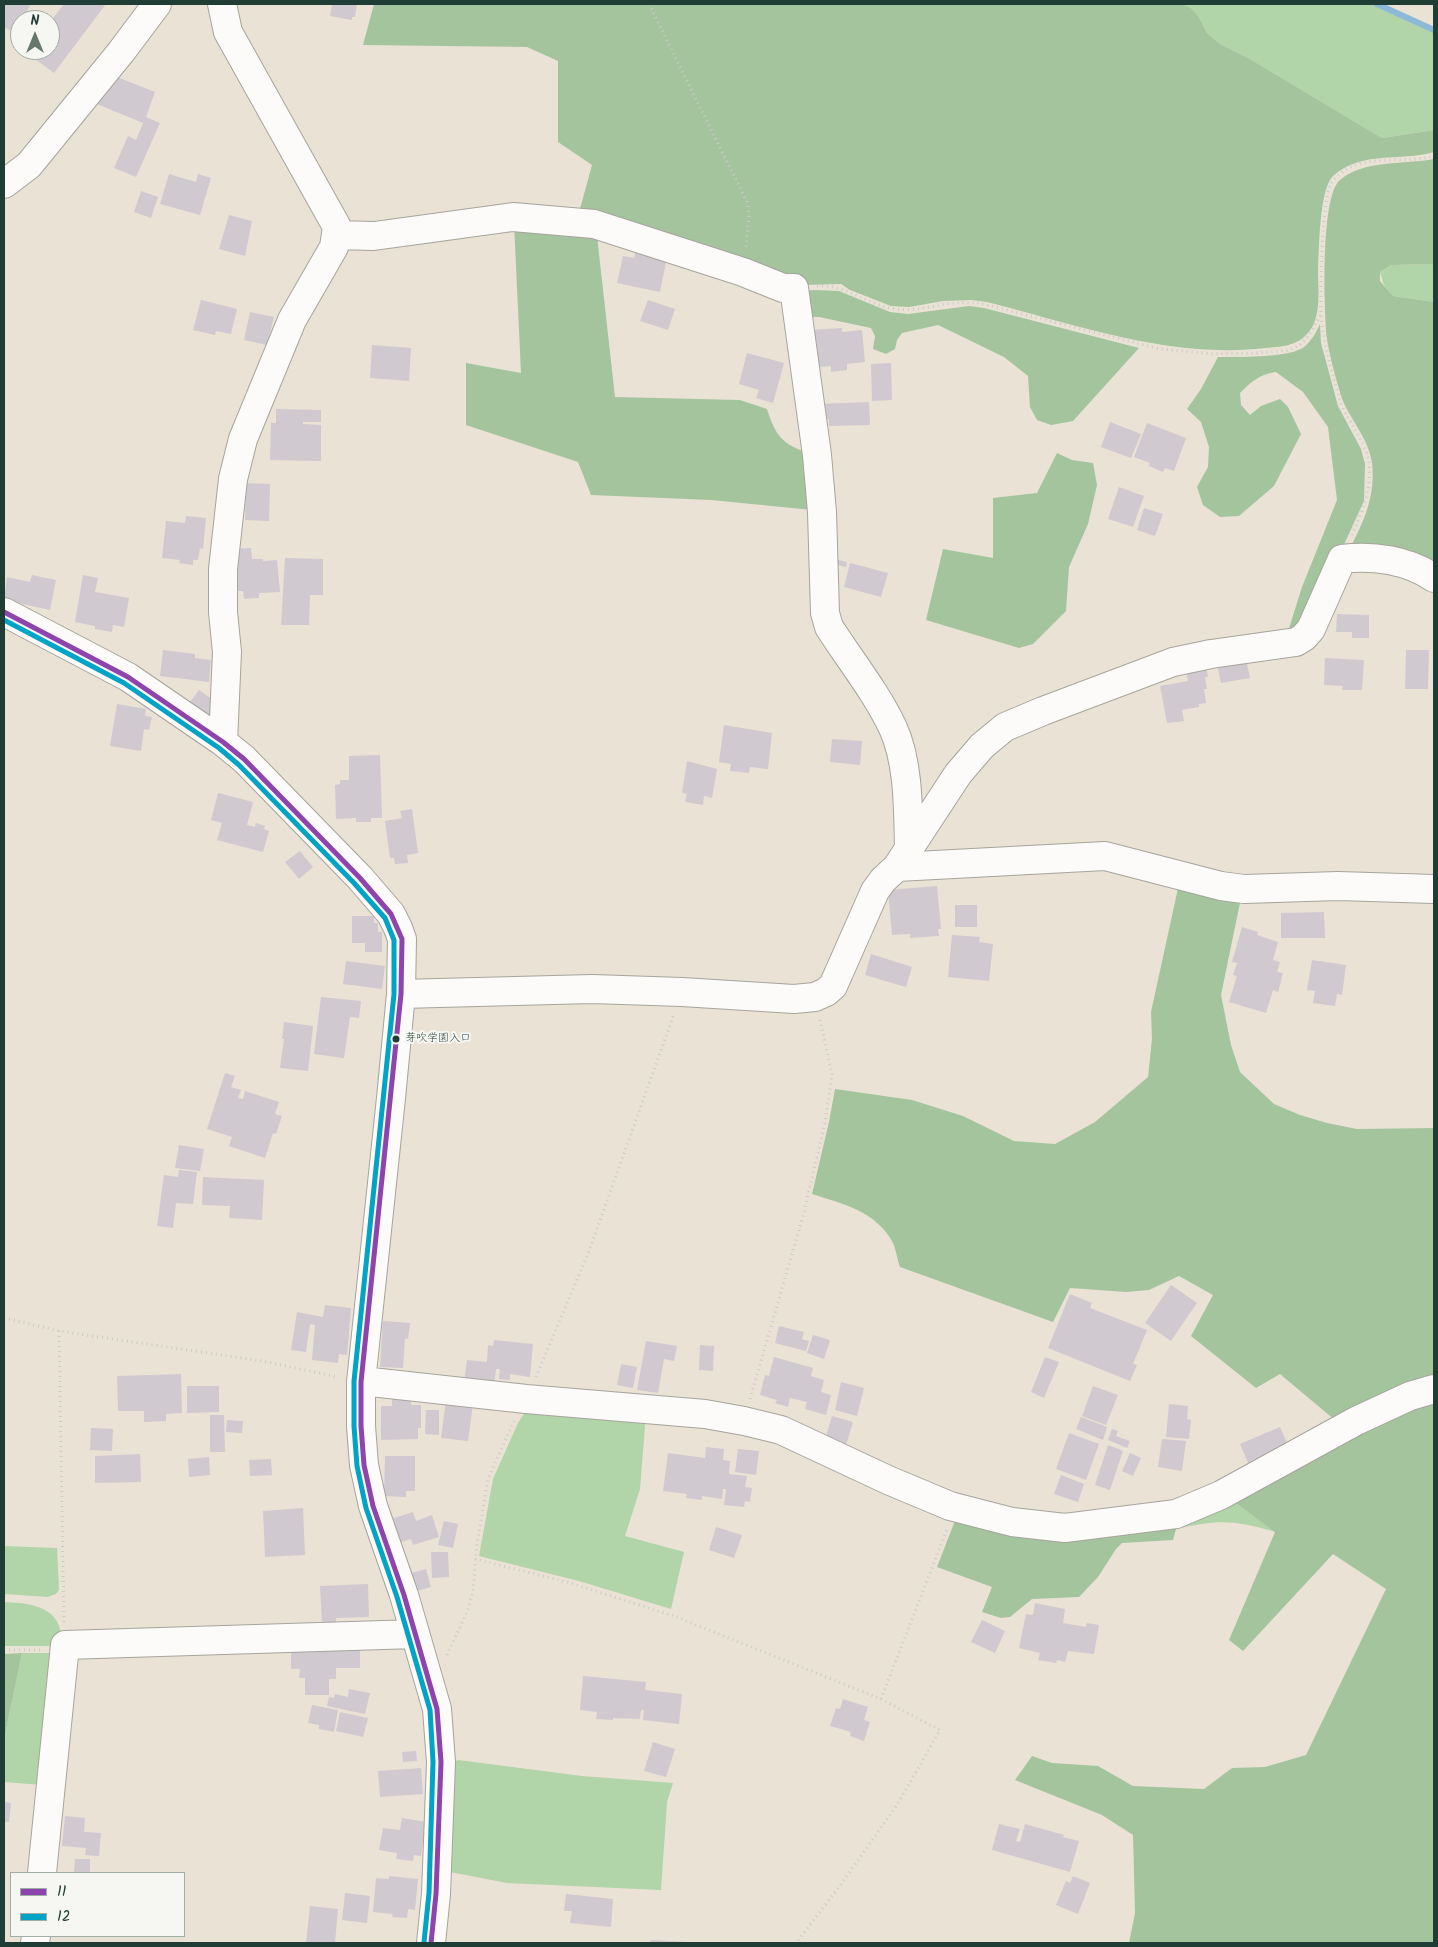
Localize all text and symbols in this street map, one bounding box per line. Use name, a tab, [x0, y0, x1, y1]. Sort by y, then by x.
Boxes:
north arrow	[10, 10, 60, 60]
text: N	[31, 10, 39, 32]
place label: 芽吹学園入口	[405, 1032, 471, 1046]
marker: 芽吹学園入口	[391, 1034, 401, 1044]
legend	[10, 1872, 185, 1937]
text: 11	[57, 1880, 66, 1904]
text: 12	[57, 1905, 70, 1929]

